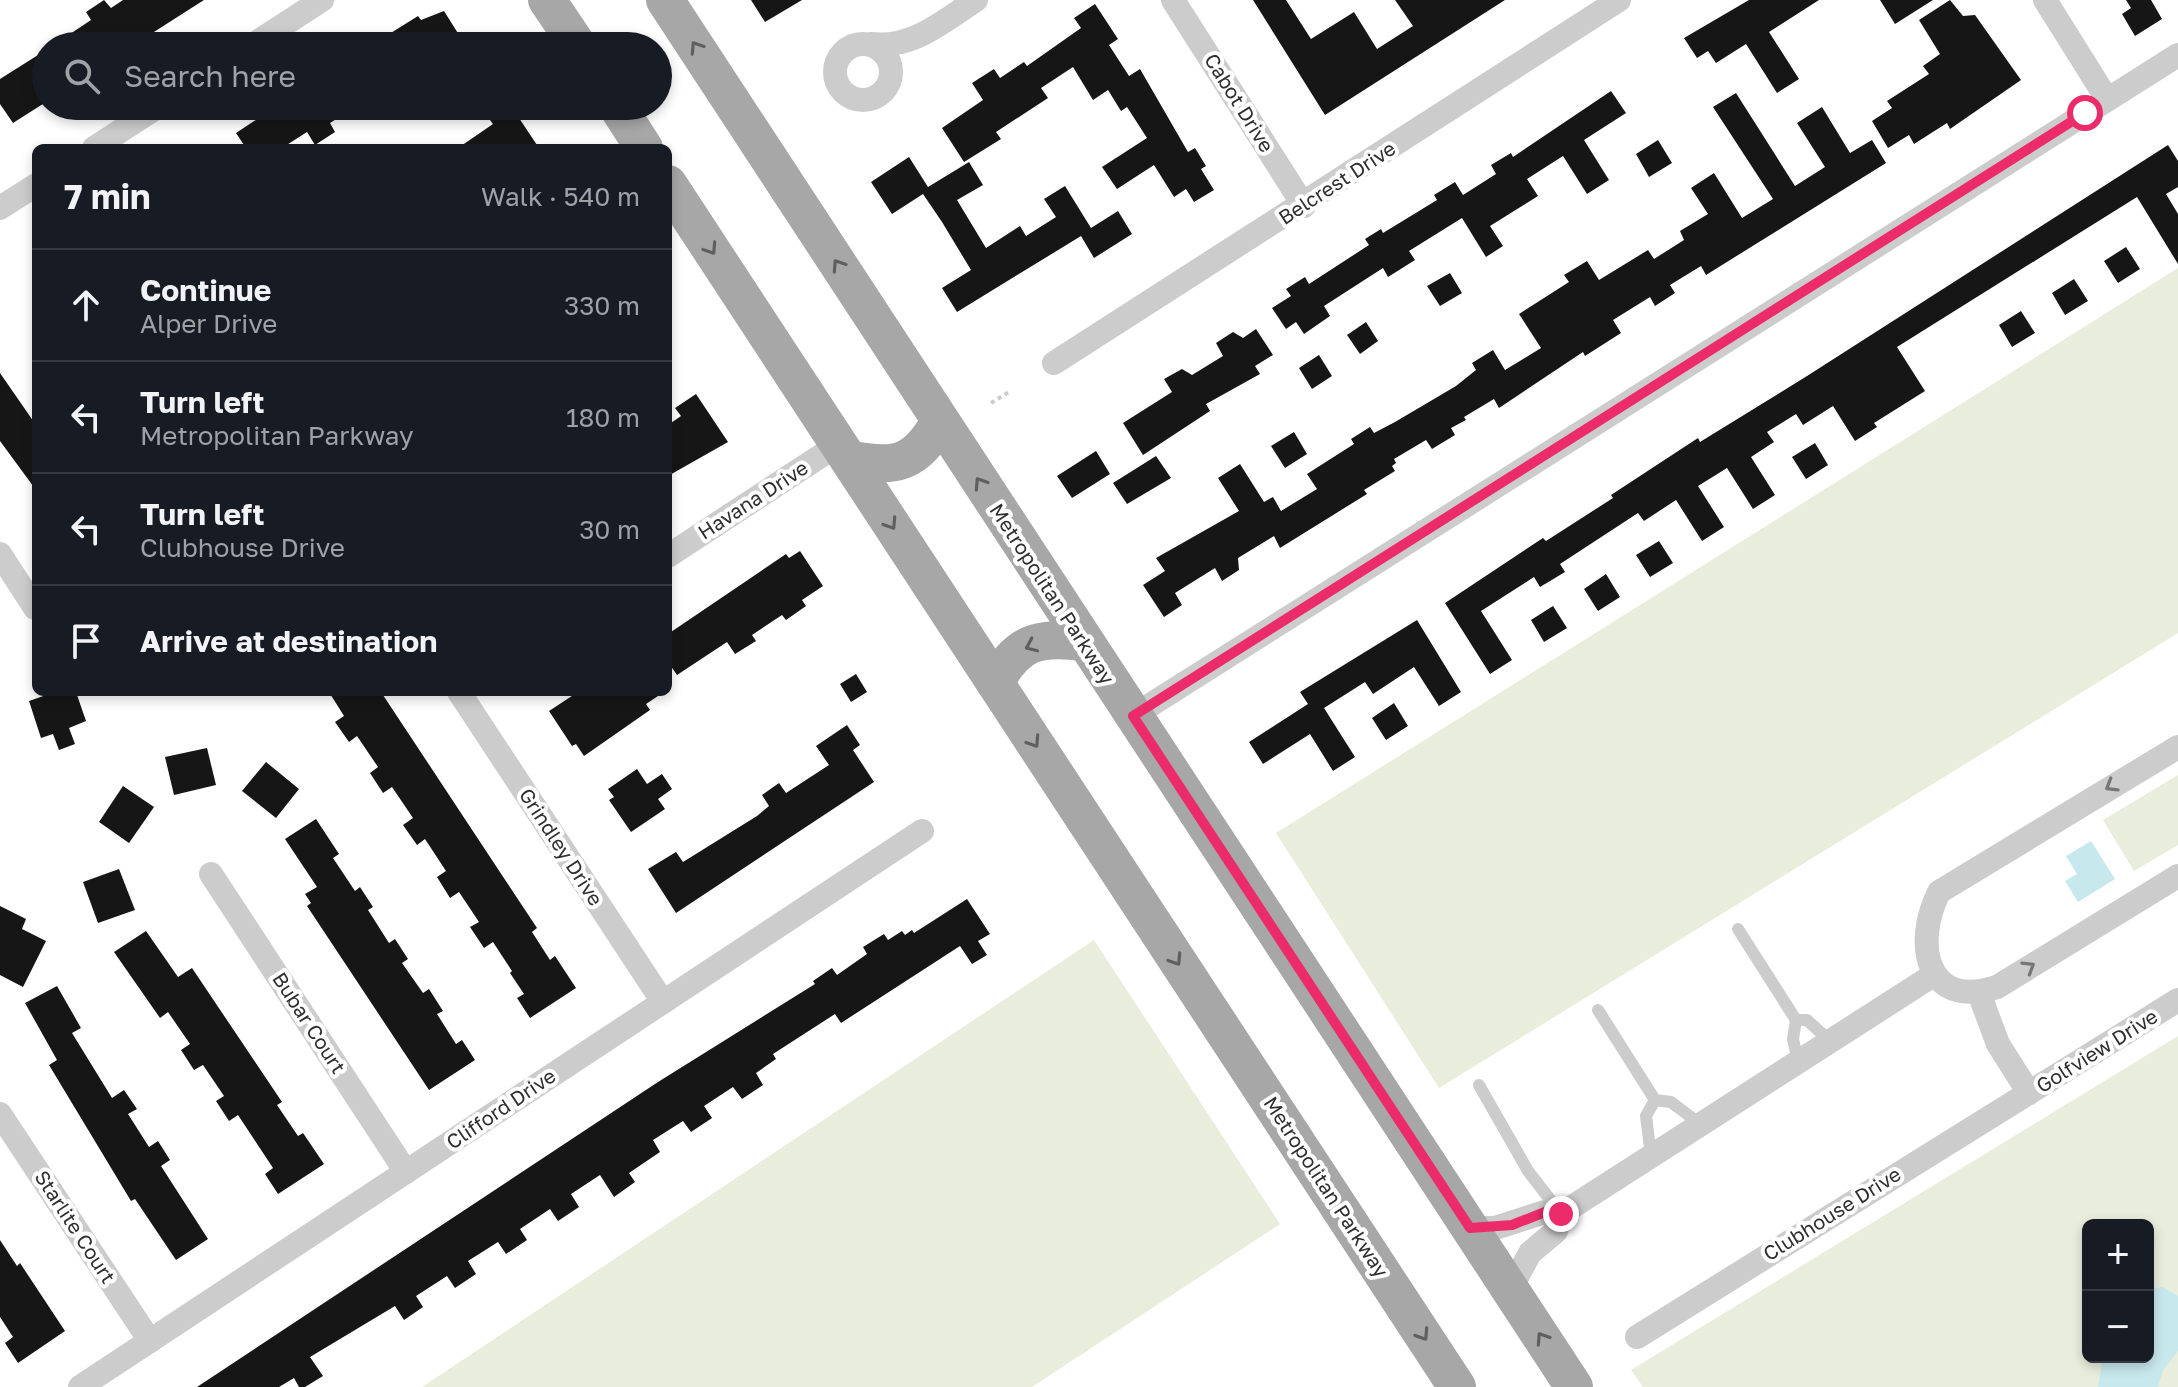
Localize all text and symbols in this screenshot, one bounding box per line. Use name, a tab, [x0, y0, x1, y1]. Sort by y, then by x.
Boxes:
search box	[32, 32, 672, 120]
one-way arrow	[690, 42, 705, 56]
street label: Cabot Drive	[1200, 49, 1280, 156]
icon: search	[60, 54, 104, 98]
text: Search here	[124, 58, 296, 94]
route start	[2067, 95, 2103, 131]
street label: Belcrest Drive	[1274, 135, 1399, 229]
text: 7 min	[64, 176, 151, 216]
text: Walk · 540 m	[481, 181, 640, 212]
one-way arrow	[701, 240, 716, 255]
one-way arrow	[832, 259, 847, 274]
text: Continue	[140, 272, 271, 308]
icon: ahead	[64, 283, 108, 327]
text: 330 m	[564, 290, 640, 321]
text: Alper Drive	[140, 308, 277, 339]
text: Turn left	[140, 384, 265, 420]
icon: left	[64, 395, 108, 439]
text: 180 m	[566, 402, 640, 433]
text: Metropolitan Parkway	[140, 420, 414, 451]
street label: Havana Drive	[693, 455, 812, 544]
one-way arrow	[974, 477, 989, 491]
text: Turn left	[140, 496, 265, 532]
street label: Metropolitan Parkway	[985, 499, 1120, 688]
icon: left	[64, 507, 108, 551]
text: 30 m	[579, 514, 640, 545]
one-way arrow	[882, 516, 897, 530]
text: Clubhouse Drive	[140, 532, 345, 563]
icon: arrive	[64, 619, 108, 663]
text: Arrive at destination	[140, 623, 437, 659]
one-way arrow	[1025, 636, 1040, 652]
one-way arrow	[1024, 733, 1039, 748]
one-way arrow	[2105, 777, 2120, 792]
street label: Grindley Drive	[515, 783, 609, 910]
one-way arrow	[1166, 951, 1181, 965]
one-way arrow	[2020, 962, 2035, 977]
street label: Bubar Court	[268, 967, 351, 1078]
street label: Golfview Drive	[2031, 1003, 2162, 1097]
street label: Clifford Drive	[441, 1063, 560, 1153]
street label: Metropolitan Parkway	[1259, 1092, 1394, 1281]
street label: Clubhouse Drive	[1758, 1161, 1905, 1265]
street label: Starlite Court	[30, 1166, 121, 1287]
route end	[1543, 1196, 1579, 1232]
map controls	[2082, 1219, 2154, 1363]
button: +	[2082, 1219, 2154, 1291]
button: −	[2082, 1291, 2154, 1363]
one-way arrow	[1413, 1326, 1428, 1340]
one-way arrow	[1537, 1333, 1552, 1347]

